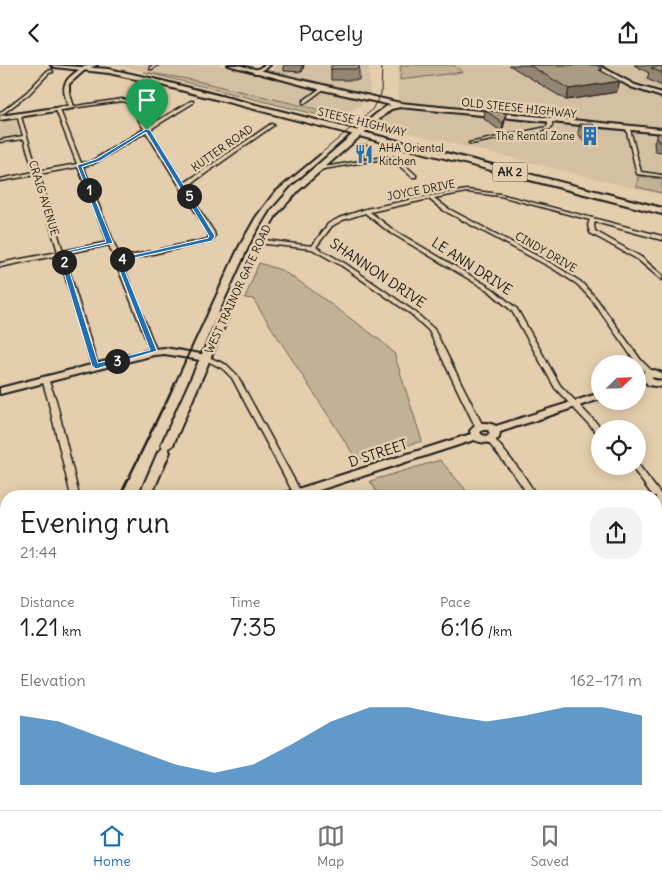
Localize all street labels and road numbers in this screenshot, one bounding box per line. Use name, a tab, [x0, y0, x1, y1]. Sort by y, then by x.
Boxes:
street label: OLD STEESE HIGHWAY	[461, 95, 577, 121]
street label: STEESE HIGHWAY	[316, 104, 408, 140]
street label: KUTTER ROAD	[188, 121, 256, 174]
street label: CRAIG AVENUE	[26, 159, 62, 237]
road number: AK 2	[492, 163, 528, 181]
street label: JOYCE DRIVE	[386, 177, 456, 203]
street label: WEST TRAINOR GATE ROAD	[202, 222, 274, 356]
street label: CINDY DRIVE	[513, 229, 579, 275]
street label: LE ANN DRIVE	[428, 233, 516, 299]
street label: SHANNON DRIVE	[327, 234, 429, 312]
street label: D STREET	[346, 435, 410, 471]

